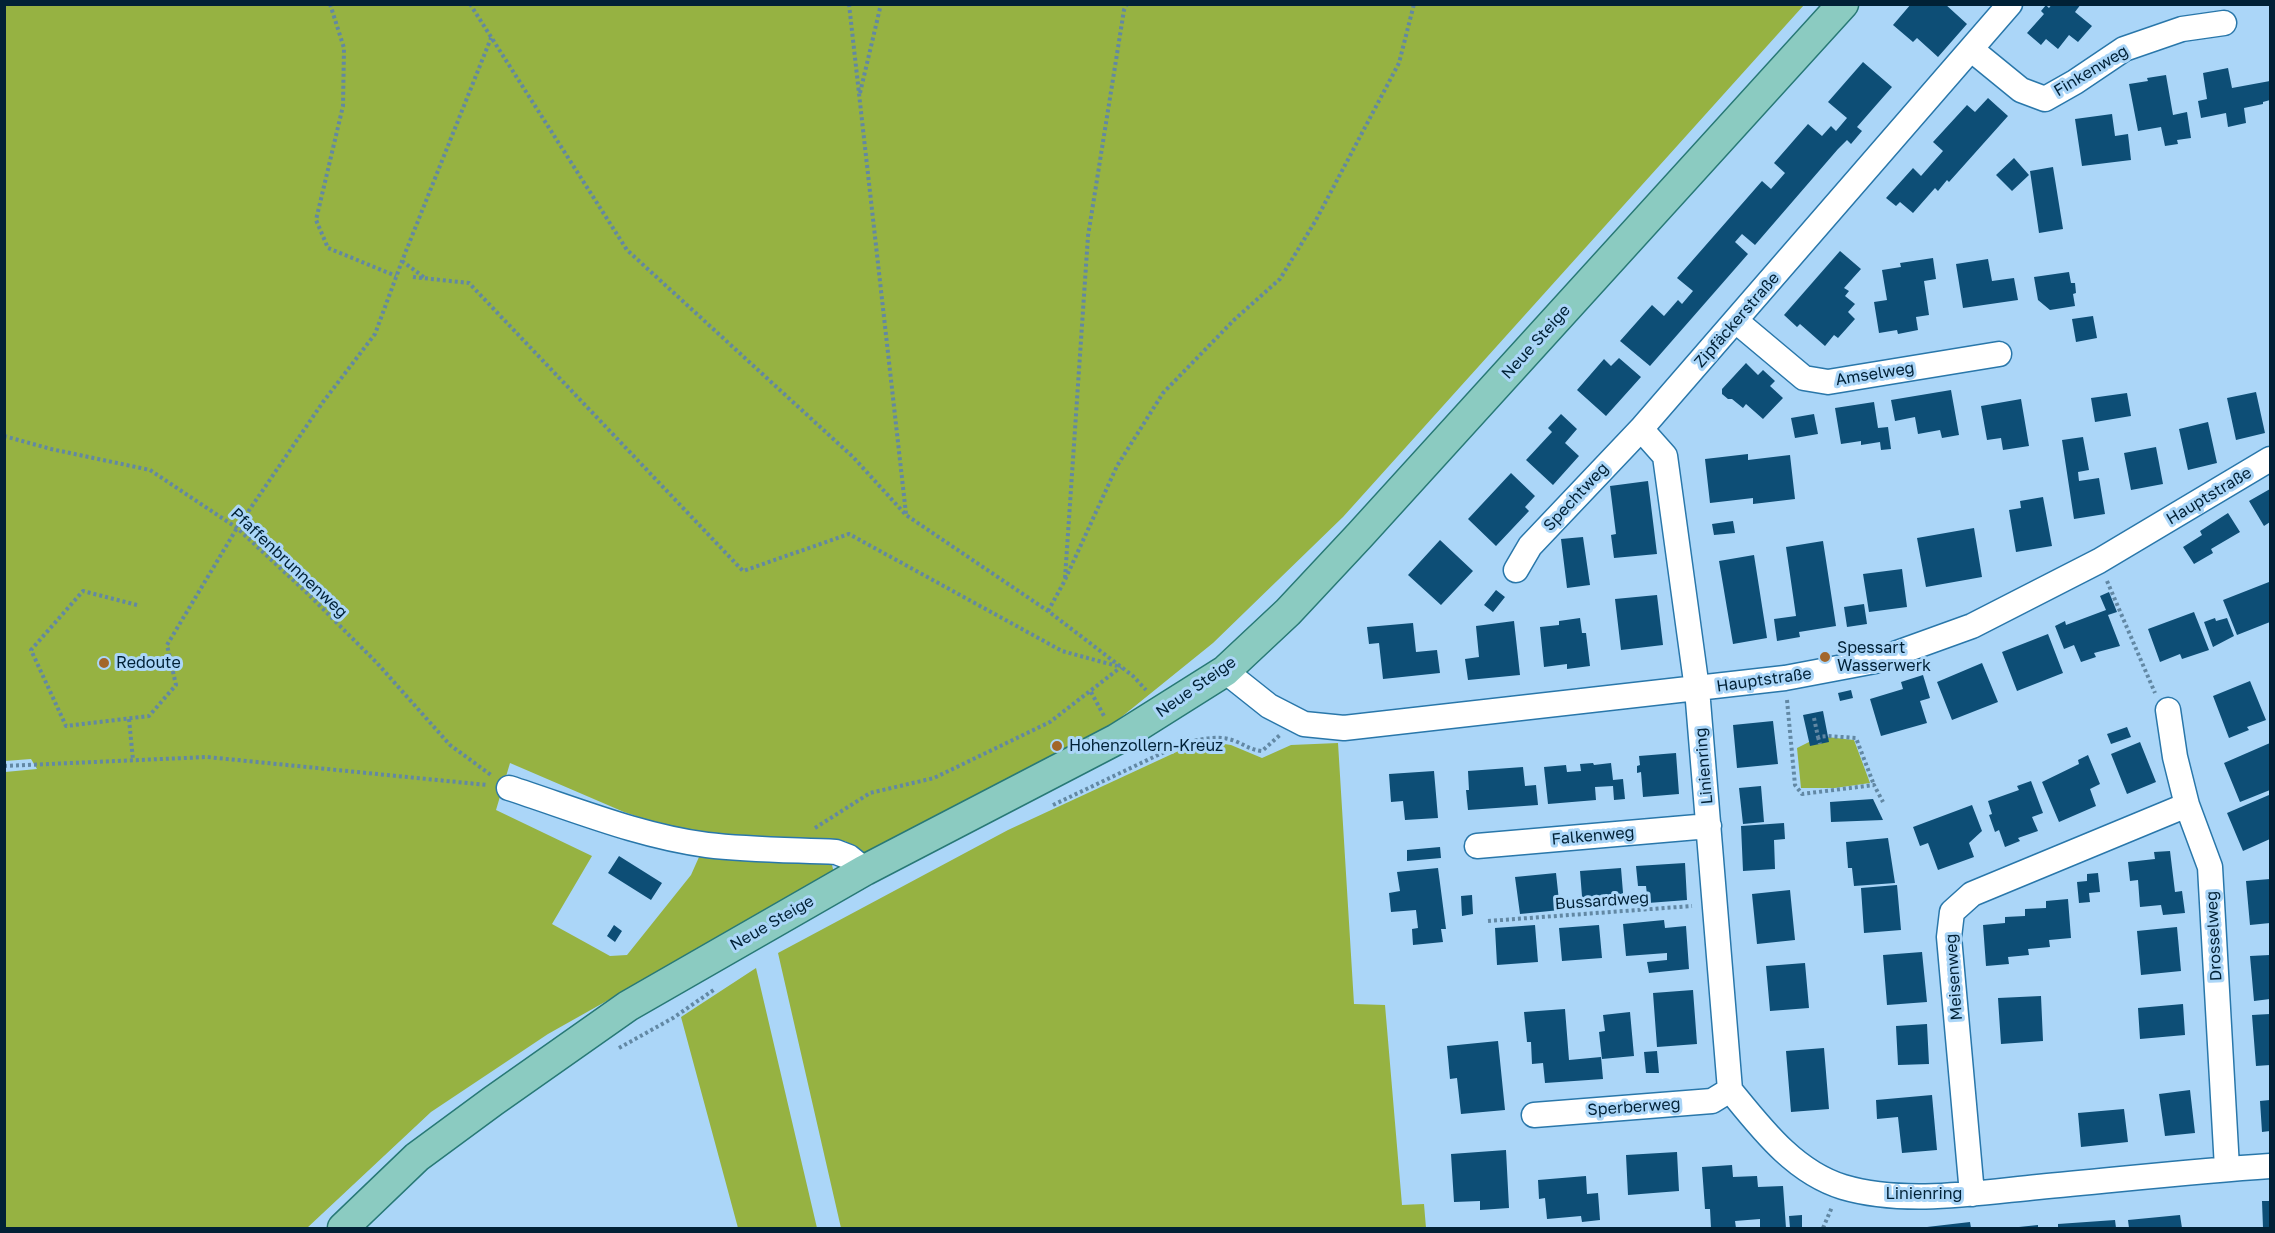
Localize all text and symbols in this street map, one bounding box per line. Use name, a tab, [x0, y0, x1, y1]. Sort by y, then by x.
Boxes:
street label: Finkenweg	[2050, 41, 2132, 101]
street label: Zipfäckerstraße	[1691, 269, 1783, 371]
street label: Neue Steige	[1498, 301, 1574, 383]
street label: Amselweg	[1834, 358, 1916, 390]
street label: Spechtweg	[1540, 459, 1612, 535]
street label: Hauptstraße	[2163, 463, 2255, 529]
street label: Pfaffenbrunnenweg	[227, 504, 351, 622]
place label: Spessart Wasserwerk	[1837, 638, 1931, 676]
marker: Spessart Wasserwerk	[1818, 650, 1832, 664]
street label: Neue Steige	[1152, 652, 1240, 722]
place label: Redoute	[116, 653, 181, 673]
marker: Redoute	[97, 656, 111, 670]
street label: Hauptstraße	[1715, 664, 1813, 696]
street label: Linienring	[1691, 727, 1717, 805]
place label: Hohenzollern-Kreuz	[1069, 736, 1223, 756]
marker: Hohenzollern-Kreuz	[1050, 739, 1064, 753]
street label: Falkenweg	[1551, 823, 1635, 849]
street label: Bussardweg	[1554, 888, 1650, 914]
street label: Neue Steige	[727, 891, 817, 955]
street label: Drosselweg	[2202, 891, 2226, 981]
street label: Meisenweg	[1941, 933, 1967, 1021]
street label: Sperberweg	[1587, 1094, 1681, 1120]
street label: Linienring	[1886, 1184, 1962, 1204]

